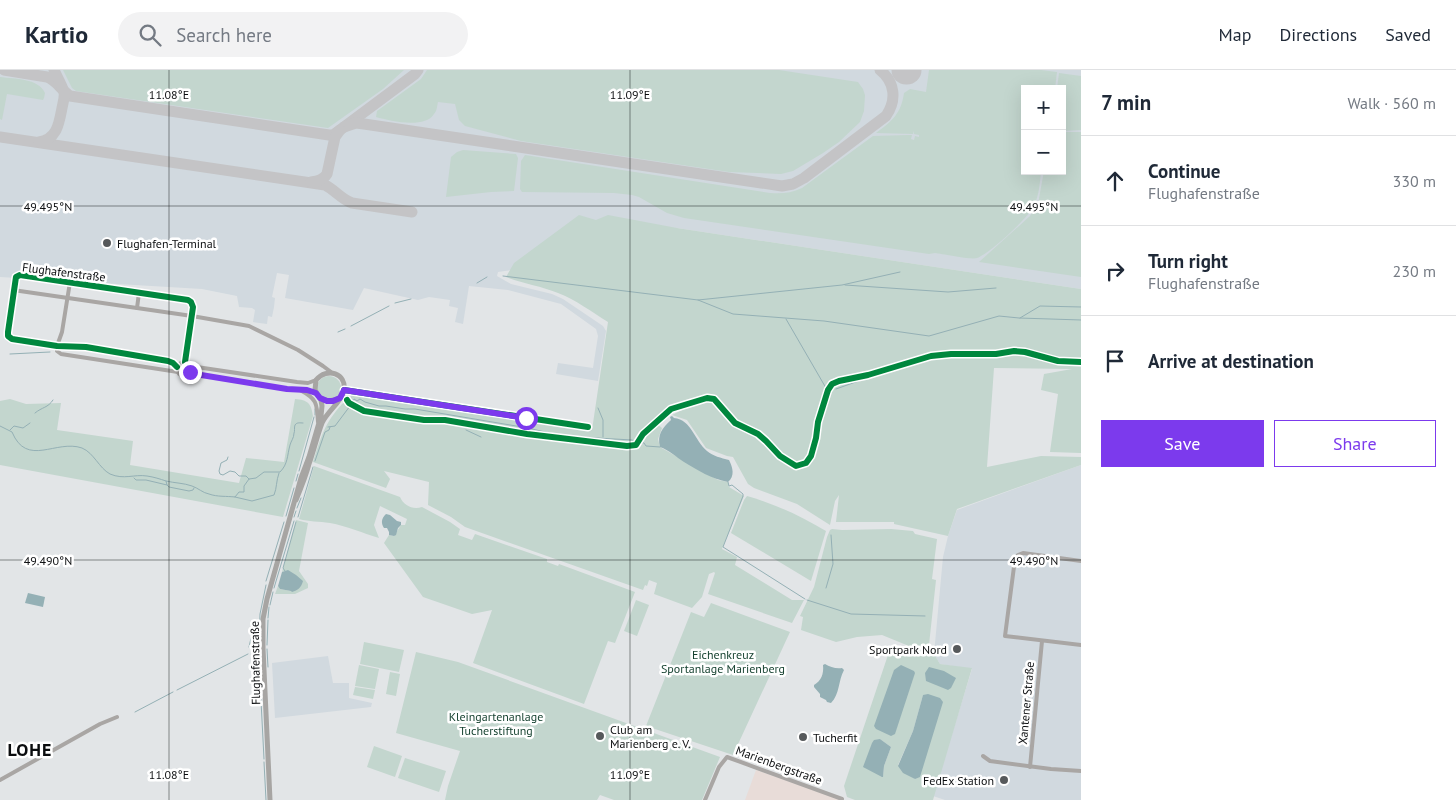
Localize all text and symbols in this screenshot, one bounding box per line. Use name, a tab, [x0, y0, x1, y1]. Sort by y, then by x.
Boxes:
search box	[118, 12, 468, 57]
text: Kartio	[25, 19, 88, 50]
icon: search	[136, 21, 164, 49]
text: Search here	[176, 23, 272, 47]
text: Map	[1219, 23, 1251, 46]
text: Directions	[1279, 23, 1357, 46]
text: Saved	[1385, 23, 1431, 46]
map controls	[1021, 85, 1066, 175]
button: +	[1021, 85, 1066, 130]
text: 11.08°E	[149, 87, 189, 102]
text: 11.09°E	[610, 87, 650, 102]
text: 7 min	[1101, 89, 1151, 116]
text: Walk · 560 m	[1347, 93, 1436, 113]
button: −	[1021, 130, 1066, 175]
text: Continue	[1148, 159, 1220, 183]
icon: ahead	[1101, 167, 1129, 195]
text: 330 m	[1393, 171, 1436, 191]
text: Flughafenstraße	[1148, 183, 1260, 203]
text: 49.495°N	[24, 199, 72, 214]
text: 49.495°N	[1010, 199, 1058, 214]
place label: Flughafen-Terminal	[117, 236, 217, 251]
marker: Flughafen-Terminal	[101, 237, 113, 249]
text: Turn right	[1148, 249, 1228, 273]
icon: right	[1101, 257, 1129, 285]
street label: Flughafenstraße	[21, 259, 107, 285]
text: 230 m	[1393, 261, 1436, 281]
text: Flughafenstraße	[1148, 273, 1260, 293]
icon: arrive	[1101, 347, 1129, 375]
text: Arrive at destination	[1148, 349, 1314, 373]
route end	[179, 361, 202, 384]
route start	[515, 407, 538, 430]
button: Save	[1101, 420, 1264, 467]
button: Share	[1274, 420, 1436, 467]
text: 49.490°N	[24, 553, 72, 568]
text: 49.490°N	[1010, 553, 1058, 568]
street label: Flughafenstraße	[247, 621, 263, 705]
place label: Sportpark Nord	[869, 642, 947, 657]
marker: Sportpark Nord	[951, 643, 963, 655]
park label: Eichenkreuz Sportanlage Marienberg	[661, 647, 785, 676]
street label: Xantener Straße	[1015, 661, 1037, 745]
park label: Kleingartenanlage Tucherstiftung	[449, 709, 543, 738]
place label: Club am Marienberg e. V.	[610, 722, 691, 751]
marker: Club am Marienberg e. V.	[594, 730, 606, 742]
place label: Tucherfit	[813, 730, 858, 745]
marker: Tucherfit	[797, 731, 809, 743]
district label: LOHE	[8, 738, 52, 761]
street label: Marienbergstraße	[734, 742, 824, 788]
text: 11.08°E	[149, 767, 189, 782]
text: 11.09°E	[610, 767, 650, 782]
place label: FedEx Station	[923, 773, 994, 788]
marker: FedEx Station	[998, 774, 1010, 786]

